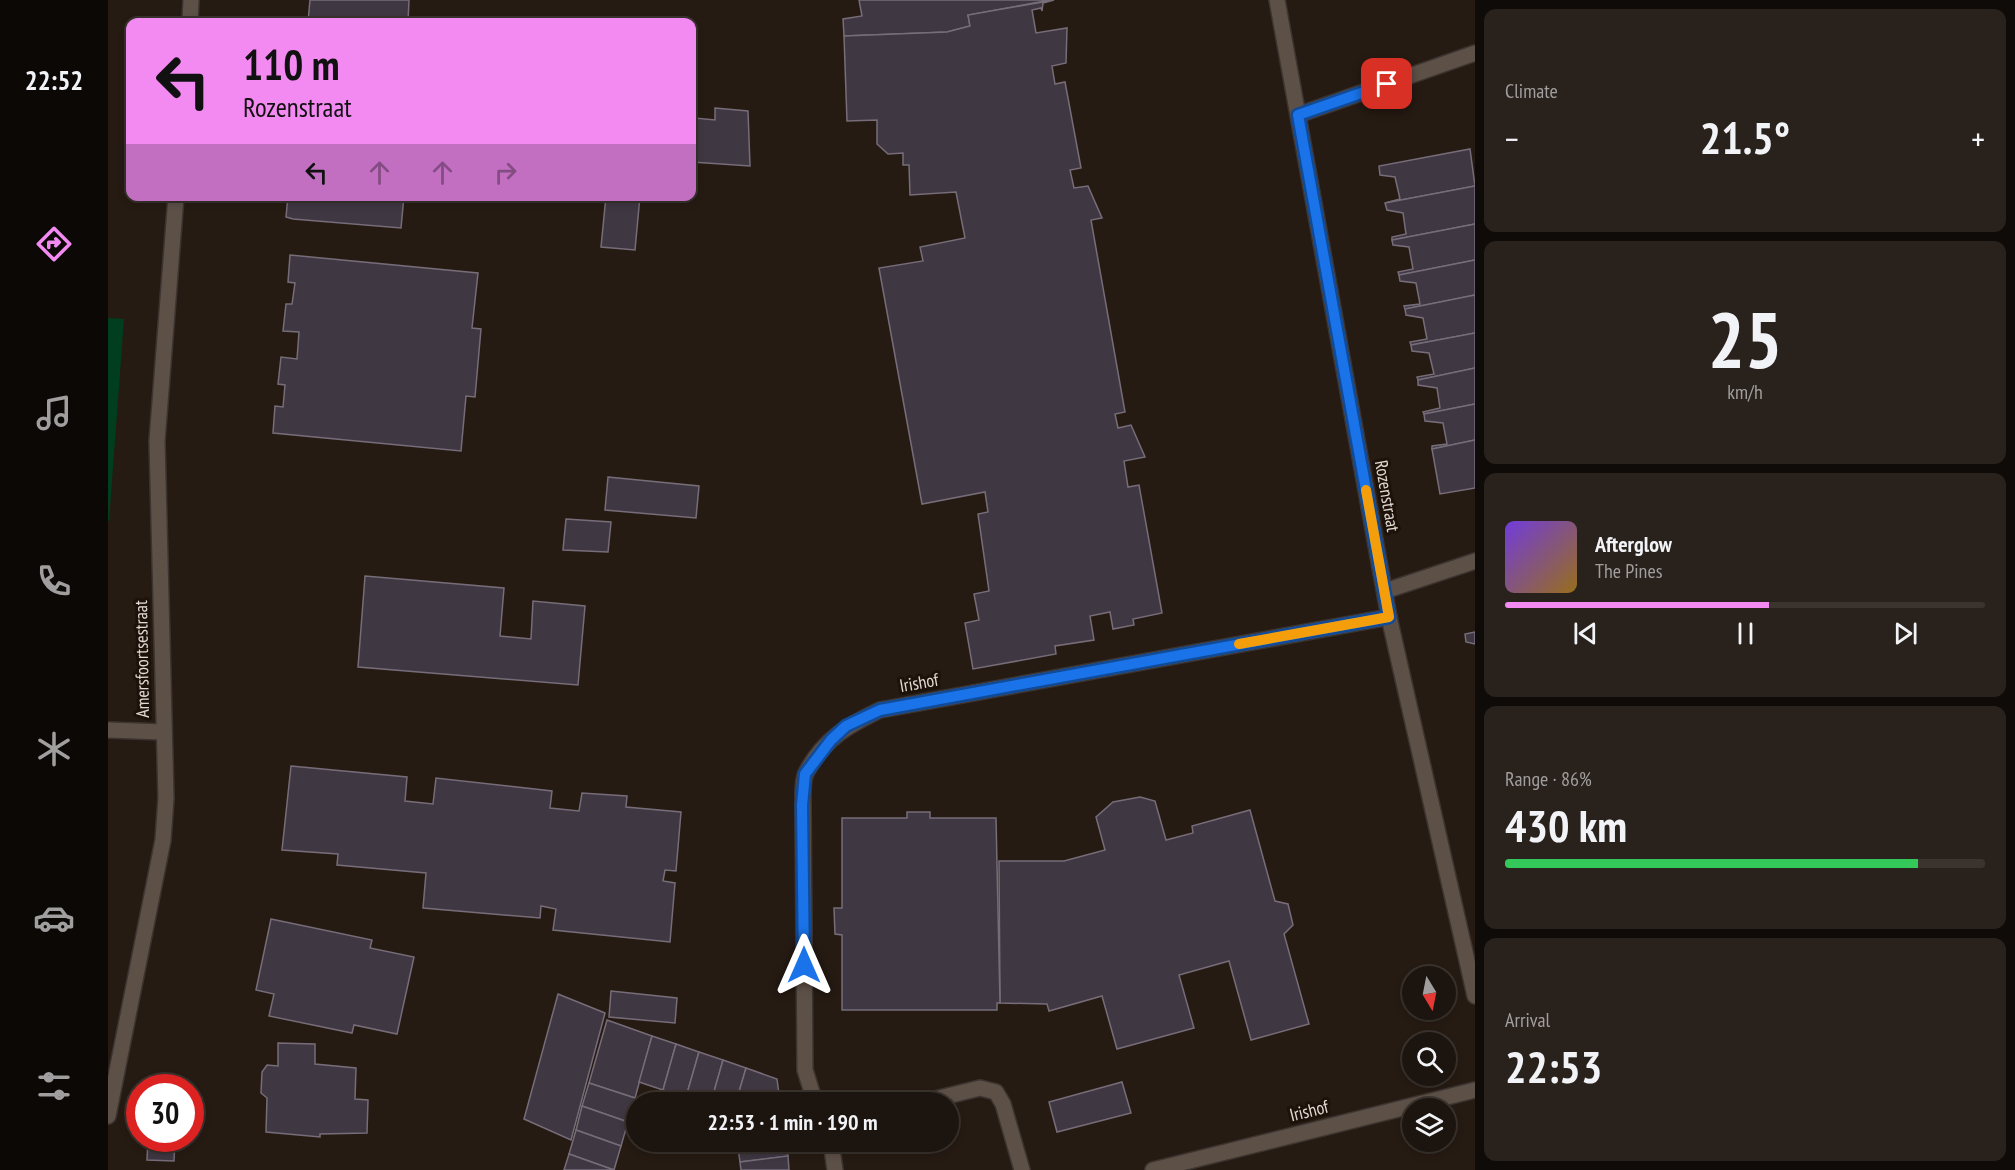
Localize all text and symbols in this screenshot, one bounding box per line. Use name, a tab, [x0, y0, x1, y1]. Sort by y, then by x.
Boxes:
text: 110 m	[243, 37, 340, 92]
icon: left	[144, 42, 222, 120]
pin	[1361, 58, 1412, 109]
text: 22:52	[25, 63, 83, 97]
icon: arrive	[1370, 67, 1403, 100]
text: Climate	[1505, 78, 1558, 104]
text: Rozenstraat	[243, 90, 352, 124]
text: 21.5°	[1700, 108, 1790, 166]
text: −	[1505, 117, 1519, 160]
text: +	[1971, 117, 1985, 160]
icon: left	[300, 156, 333, 189]
icon: ahead	[363, 156, 396, 189]
icon: ahead	[426, 156, 459, 189]
icon: right	[489, 156, 522, 189]
icon: directions	[33, 223, 75, 265]
text: 25	[1708, 289, 1782, 390]
text: km/h	[1727, 379, 1763, 405]
icon: music	[33, 392, 75, 434]
street label: Rozenstraat	[1370, 458, 1405, 534]
text: Afterglow	[1595, 530, 1672, 558]
text: The Pines	[1595, 558, 1662, 584]
icon: phone	[33, 560, 75, 602]
street label: Amersfoortsestraat	[129, 600, 154, 718]
icon: previous	[1569, 617, 1602, 650]
icon: pause	[1729, 617, 1762, 650]
icon: next	[1889, 617, 1922, 650]
street label: Irishof	[898, 668, 942, 697]
icon: climate	[33, 728, 75, 770]
text: Range · 86%	[1505, 766, 1592, 792]
text: 430 km	[1505, 796, 1627, 854]
icon: car	[33, 897, 75, 939]
position arrow	[772, 933, 836, 997]
north arrow	[1402, 966, 1456, 1020]
map controls	[1402, 966, 1456, 1152]
text: Arrival	[1505, 1007, 1550, 1033]
button: search	[1402, 1032, 1456, 1086]
text: 22:53	[1505, 1037, 1602, 1095]
icon: filters	[33, 1065, 75, 1107]
speed limit sign: 30	[126, 1074, 204, 1152]
street label: Irishof	[1287, 1094, 1332, 1126]
button: layers	[1402, 1098, 1456, 1152]
text: 22:53 · 1 min · 190 m	[707, 1108, 878, 1136]

